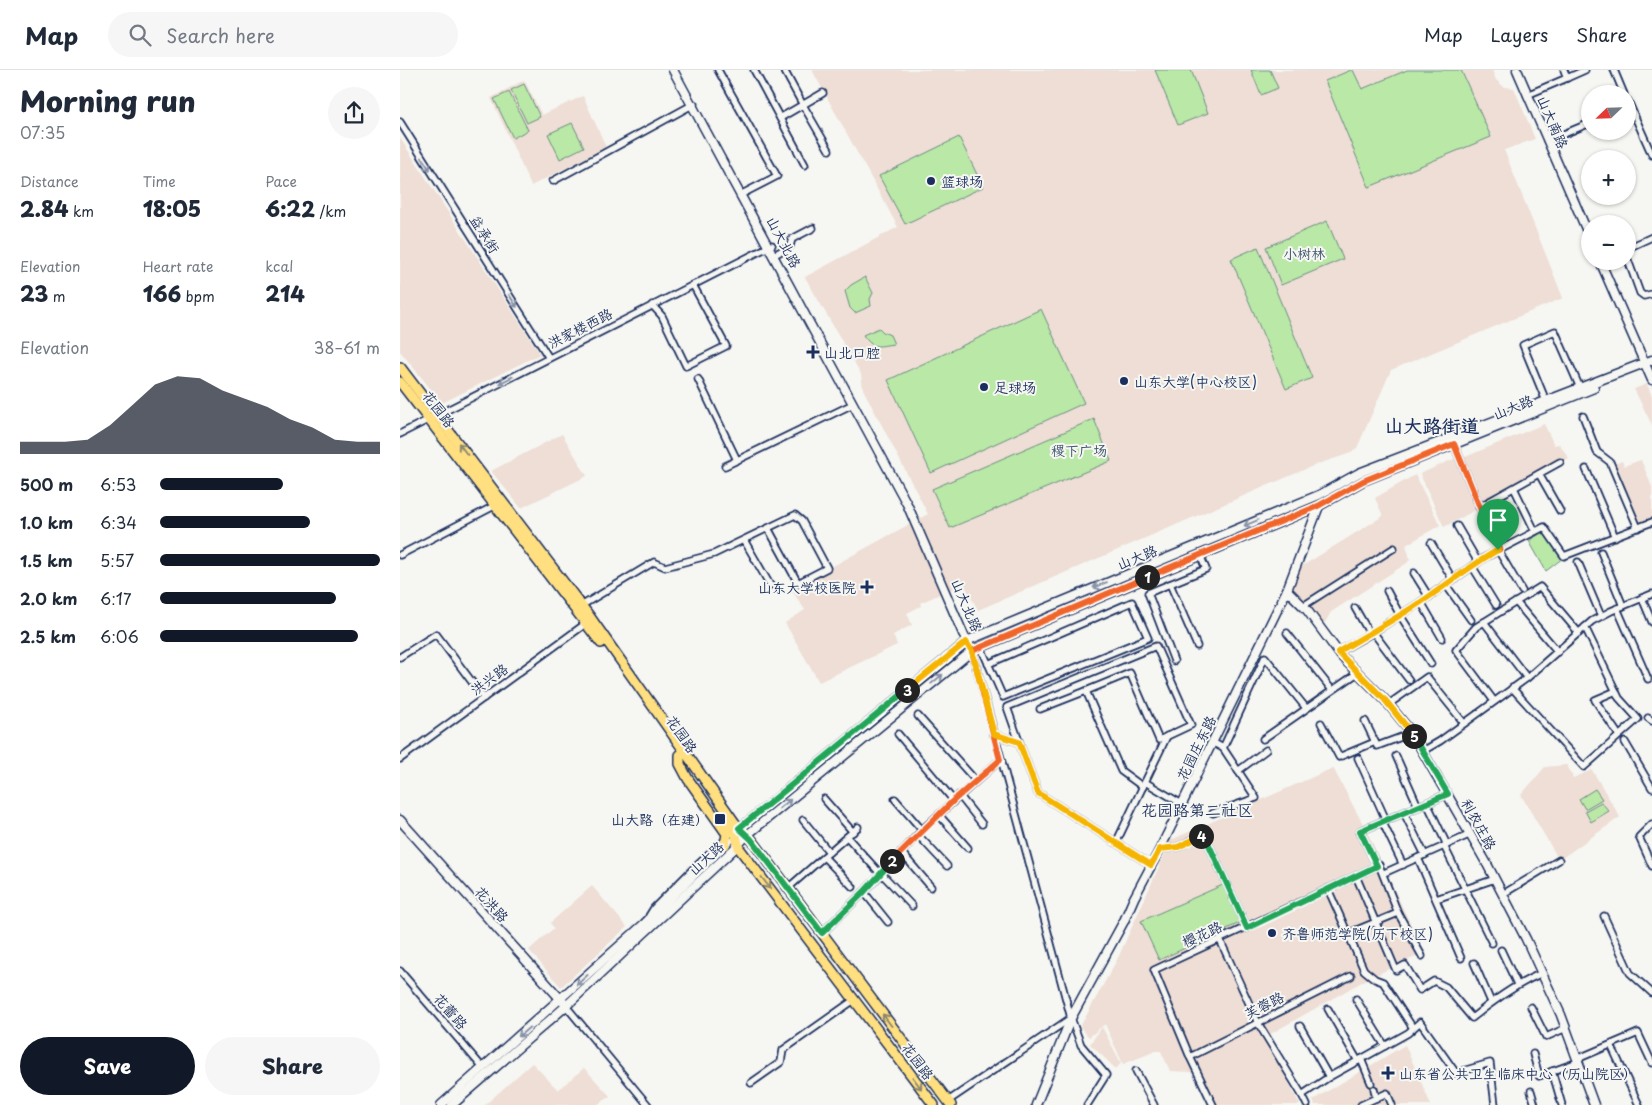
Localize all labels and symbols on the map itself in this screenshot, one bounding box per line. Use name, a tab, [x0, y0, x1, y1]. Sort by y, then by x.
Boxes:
north arrow	[1581, 85, 1636, 140]
street label: 山大南路	[1532, 92, 1574, 152]
one-way arrow	[421, 156, 431, 170]
place label: 篮球场	[941, 171, 983, 192]
marker: 篮球场	[925, 175, 937, 187]
street label: 益承街	[465, 211, 505, 257]
street label: 山大北路	[762, 212, 806, 272]
park label: 小树林	[1283, 243, 1326, 264]
one-way arrow	[509, 293, 519, 307]
street label: 洪家楼西路	[544, 303, 616, 353]
place label: 山北口腔	[824, 342, 880, 363]
marker: 山北口腔	[806, 345, 820, 359]
place label: 山东大学(中心校区)	[1134, 371, 1257, 392]
marker: 山东大学(中心校区)	[1118, 375, 1130, 387]
one-way arrow	[499, 376, 514, 385]
place label: 足球场	[994, 377, 1036, 398]
marker: 足球场	[978, 381, 990, 393]
street label: 花园路	[418, 386, 460, 432]
street label: 山大路	[1490, 389, 1536, 425]
district label: 山大路街道	[1384, 411, 1480, 439]
park label: 稷下广场	[1051, 440, 1107, 461]
one-way arrow	[458, 443, 469, 456]
pin	[1477, 499, 1519, 550]
one-way arrow	[1244, 519, 1259, 529]
street label: 山大路	[1114, 539, 1160, 575]
pin: 1	[1134, 564, 1160, 590]
street label: 山大北路	[946, 575, 988, 635]
place label: 山东大学校医院	[758, 577, 856, 598]
marker: 山东大学校医院	[860, 580, 874, 594]
one-way arrow	[1093, 582, 1108, 591]
street label: 洪兴路	[466, 658, 512, 700]
one-way arrow	[931, 674, 944, 685]
pin: 3	[894, 678, 920, 702]
street label: 花园路	[661, 711, 703, 757]
street label: 花园庄东路	[1171, 712, 1221, 784]
pin: 5	[1402, 724, 1426, 748]
street label: 利农庄路	[1456, 794, 1502, 854]
district label: 花园路第二社区	[1141, 797, 1253, 821]
one-way arrow	[778, 799, 791, 810]
place label: 山大路（在建）	[611, 809, 709, 830]
marker: 山大路（在建）	[713, 812, 727, 826]
pin: 4	[1188, 824, 1214, 848]
street label: 山大路	[683, 836, 729, 880]
pin: 2	[880, 848, 904, 874]
one-way arrow	[761, 876, 771, 890]
street label: 花洪路	[470, 881, 514, 927]
street label: 樱花路	[1179, 916, 1225, 952]
place label: 齐鲁师范学院(历下校区)	[1282, 923, 1433, 944]
marker: 齐鲁师范学院(历下校区)	[1266, 927, 1278, 939]
one-way arrow	[576, 974, 589, 986]
street label: 芙蓉路	[1241, 986, 1287, 1024]
street label: 花蕾路	[429, 988, 473, 1034]
one-way arrow	[882, 1014, 893, 1027]
one-way arrow	[518, 1026, 531, 1037]
street label: 花园路	[897, 1038, 939, 1084]
place label: 山东省公共卫生临床中心（历山院区）	[1399, 1063, 1637, 1084]
marker: 山东省公共卫生临床中心（历山院区）	[1381, 1066, 1395, 1080]
one-way arrow	[912, 1076, 922, 1090]

